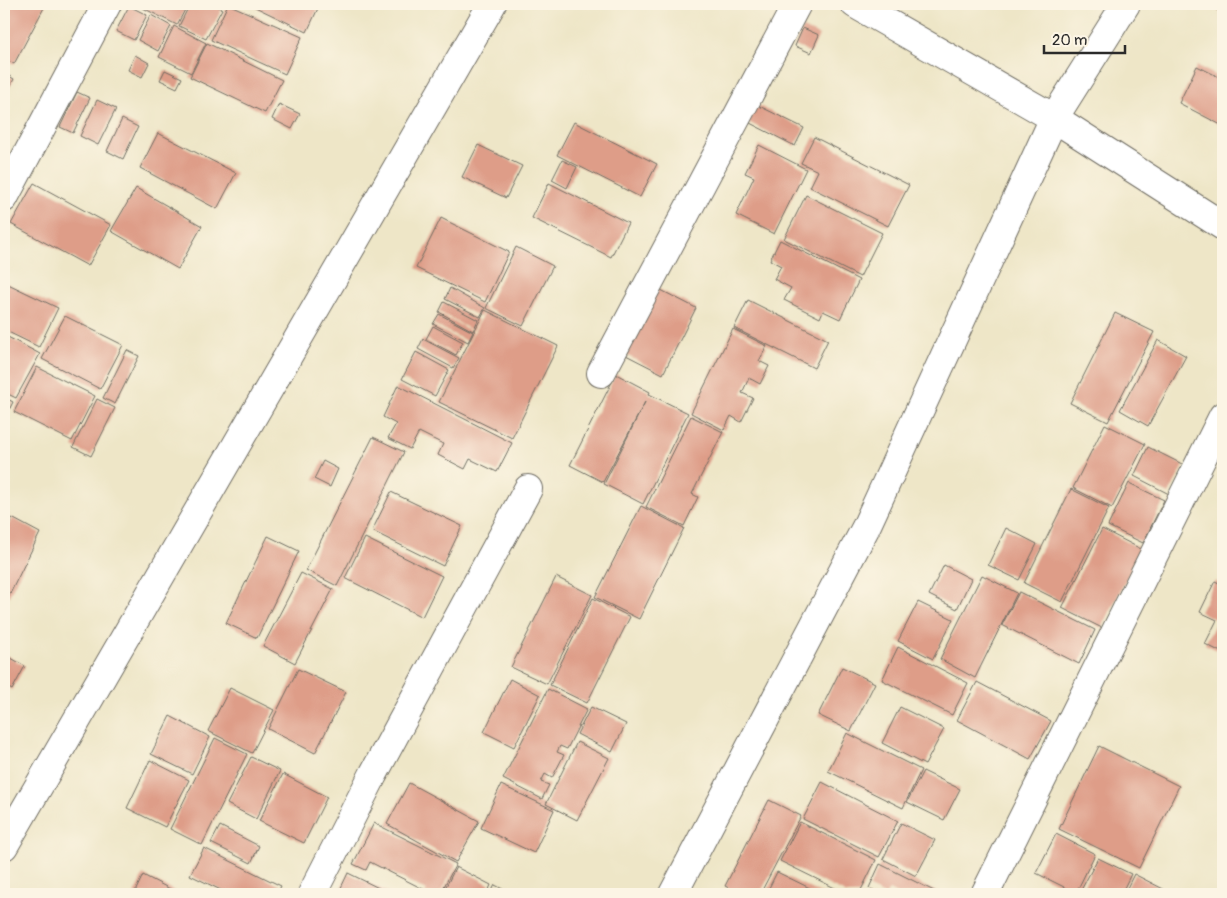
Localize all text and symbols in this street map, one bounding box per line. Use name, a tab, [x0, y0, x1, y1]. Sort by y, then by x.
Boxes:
scale bar	[1044, 22, 1126, 54]
text: 20 m	[1052, 31, 1087, 50]

